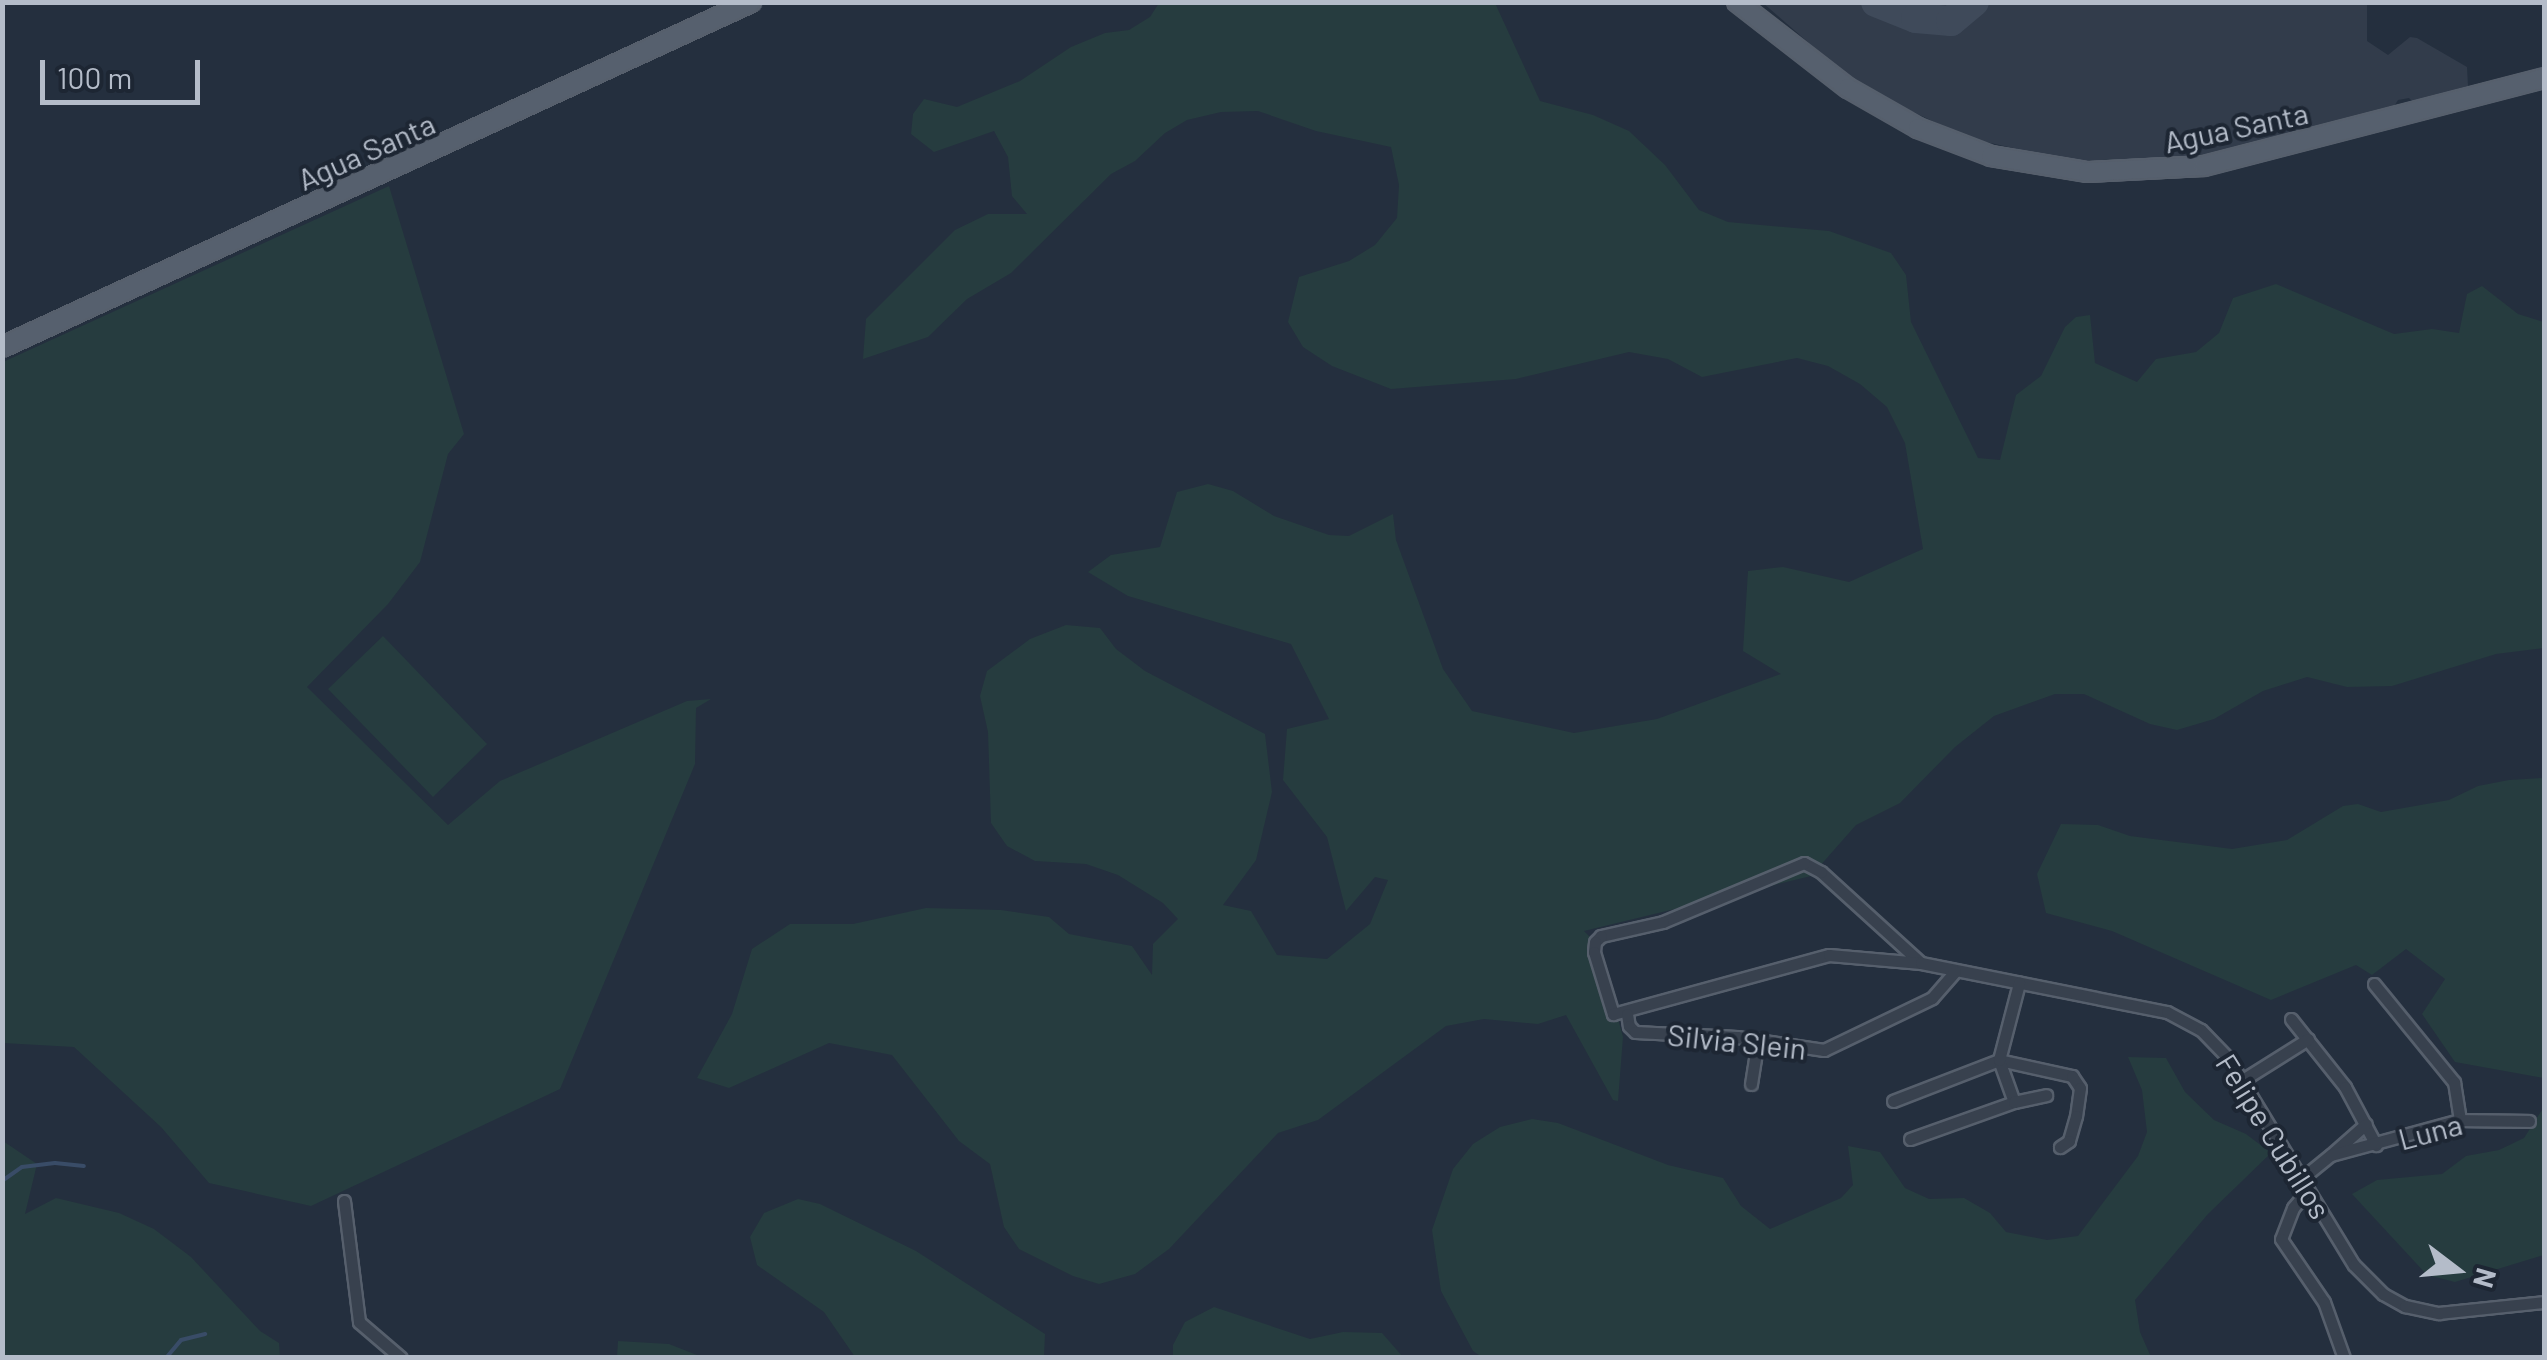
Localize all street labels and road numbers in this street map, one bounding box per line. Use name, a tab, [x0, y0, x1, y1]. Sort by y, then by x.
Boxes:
street label: Agua Santa	[2161, 94, 2311, 160]
street label: Agua Santa	[292, 105, 440, 197]
street label: Silvia Slein	[1666, 1016, 1808, 1066]
street label: Felipe Cubillos	[2209, 1047, 2339, 1225]
street label: Luna	[2394, 1105, 2466, 1157]

